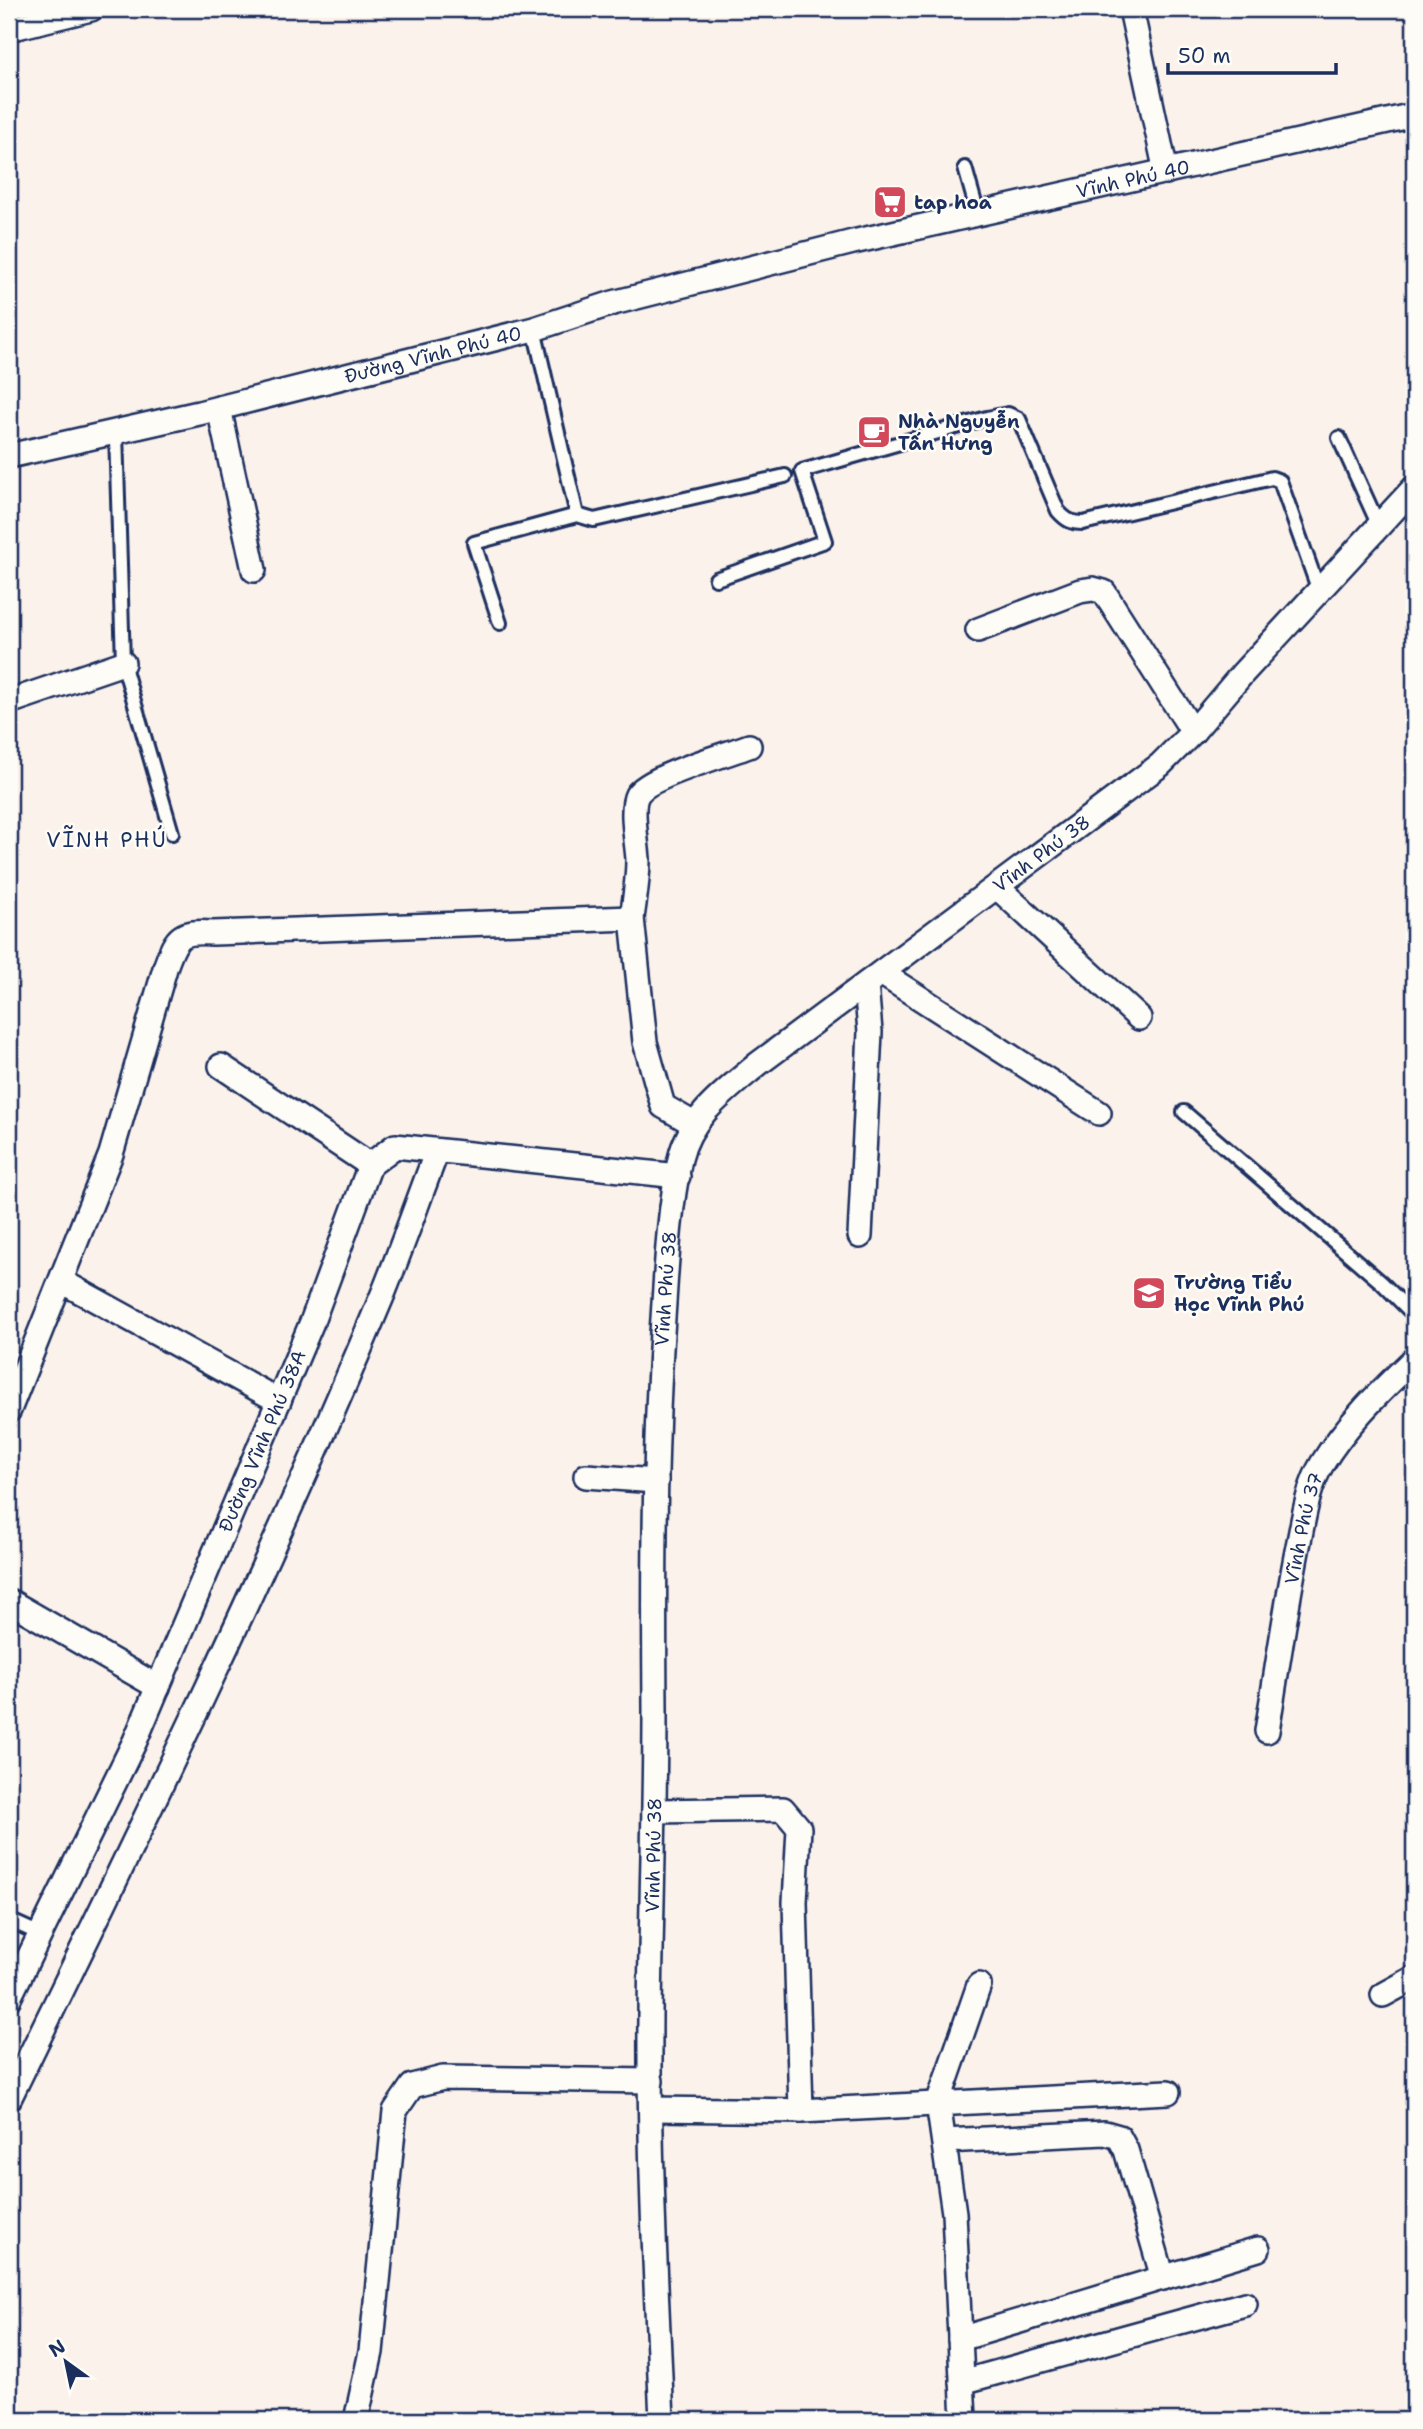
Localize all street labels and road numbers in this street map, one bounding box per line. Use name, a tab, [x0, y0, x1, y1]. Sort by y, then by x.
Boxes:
street label: Vĩnh Phú 40	[1074, 154, 1192, 204]
street label: Đường Vĩnh Phú 40	[342, 321, 524, 389]
street label: Vĩnh Phú 38	[988, 809, 1095, 898]
street label: Vĩnh Phú 38	[649, 1230, 682, 1347]
street label: Đường Vĩnh Phú 38A	[213, 1346, 312, 1536]
street label: Vĩnh Phú 37	[1279, 1469, 1329, 1586]
street label: Vĩnh Phú 38	[640, 1797, 667, 1913]

